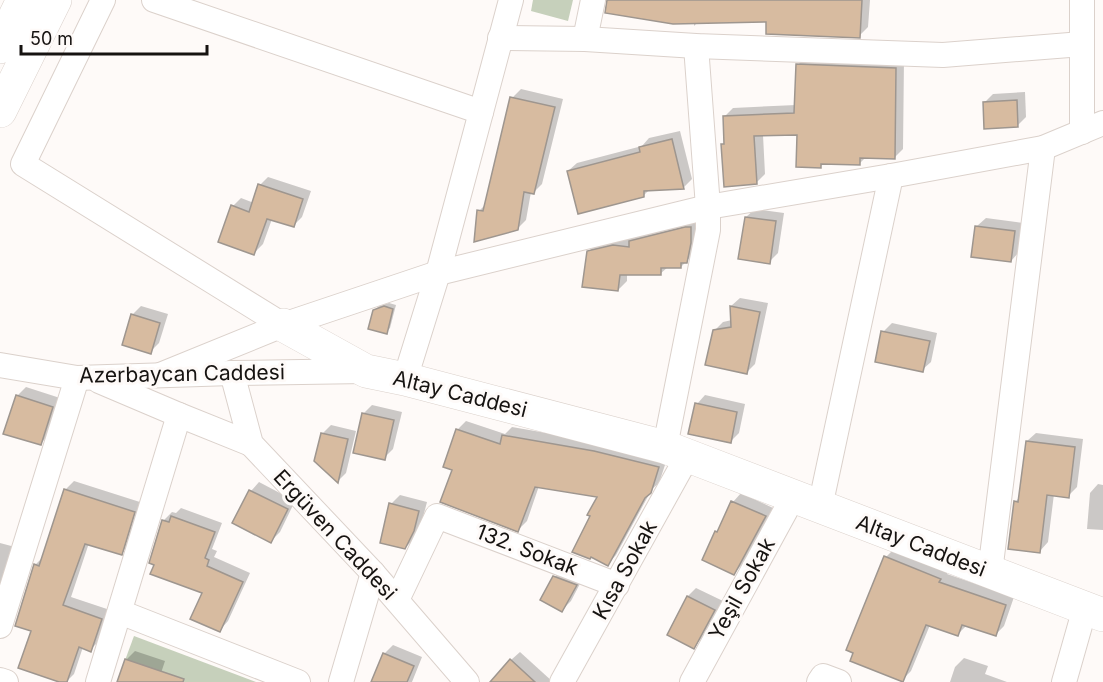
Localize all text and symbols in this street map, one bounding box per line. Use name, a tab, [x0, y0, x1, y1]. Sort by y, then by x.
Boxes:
scale bar	[21, 18, 207, 56]
text: 50 m	[30, 28, 73, 49]
street label: Azerbaycan Caddesi	[79, 359, 285, 388]
street label: Altay Caddesi	[390, 365, 530, 422]
street label: Ergüven Caddesi	[269, 464, 402, 605]
street label: Altay Caddesi	[853, 509, 990, 582]
street label: Kısa Sokak	[587, 516, 662, 624]
street label: 132. Sokak	[473, 519, 582, 581]
street label: Yeşil Sokak	[703, 533, 780, 644]

